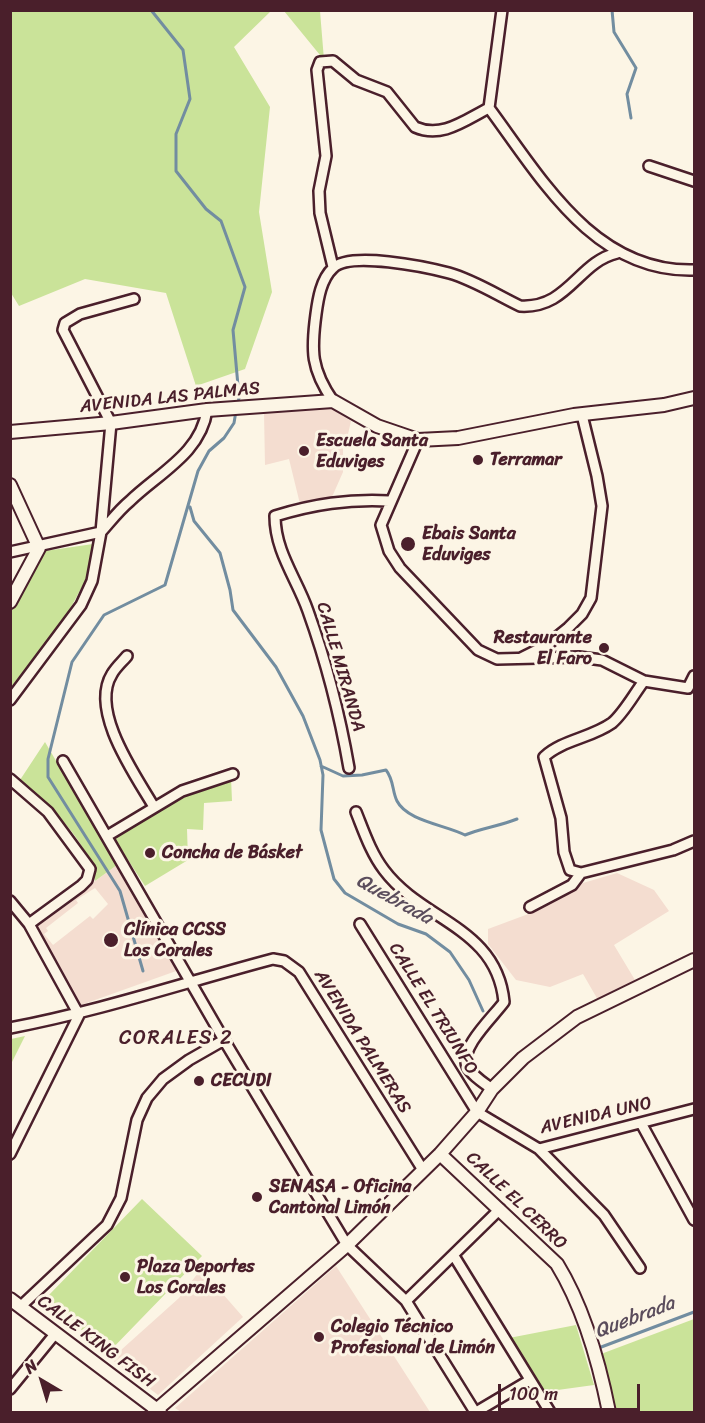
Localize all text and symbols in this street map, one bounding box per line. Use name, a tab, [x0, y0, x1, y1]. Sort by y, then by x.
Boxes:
street label: AVENIDA LAS PALMAS	[79, 378, 261, 418]
place label: Escuela Santa Eduviges	[316, 430, 428, 472]
marker: Escuela Santa Eduviges	[297, 444, 311, 458]
place label: Terramar	[490, 449, 562, 471]
marker: Terramar	[471, 453, 485, 467]
place label: Ebais Santa Eduviges	[422, 523, 516, 566]
marker: Ebais Santa Eduviges	[399, 535, 417, 553]
street label: CALLE MIRANDA	[311, 600, 369, 734]
place label: Restaurante El Faro	[494, 627, 592, 670]
marker: Restaurante El Faro	[597, 641, 611, 655]
place label: Concha de Básket	[162, 842, 302, 864]
marker: Concha de Básket	[143, 846, 157, 860]
water label: Quebrada	[352, 869, 436, 931]
place label: Clínica CCSS Los Corales	[124, 919, 226, 962]
marker: Clínica CCSS Los Corales	[102, 931, 120, 949]
street label: CALLE EL TRIUNFO	[384, 939, 482, 1079]
street label: AVENIDA PALMERAS	[309, 966, 415, 1118]
district label: CORALES 2	[119, 1027, 233, 1051]
place label: CECUDI	[211, 1070, 272, 1092]
marker: CECUDI	[192, 1074, 206, 1088]
street label: AVENIDA UNO	[538, 1093, 654, 1139]
street label: CALLE EL CERRO	[461, 1147, 571, 1255]
place label: SENASA - Oficina Cantonal Limón	[269, 1176, 411, 1218]
marker: SENASA - Oficina Cantonal Limón	[250, 1190, 264, 1204]
place label: Plaza Deportes Los Corales	[137, 1256, 255, 1298]
marker: Plaza Deportes Los Corales	[118, 1270, 132, 1284]
street label: CALLE KING FISH	[33, 1291, 159, 1393]
water label: Quebrada	[592, 1292, 678, 1344]
place label: Colegio Técnico Profesional de Limón	[331, 1316, 495, 1358]
marker: Colegio Técnico Profesional de Limón	[312, 1330, 326, 1344]
north arrow	[12, 1351, 72, 1411]
text: N	[17, 1352, 44, 1381]
scale bar	[501, 1372, 644, 1410]
text: 100 m	[509, 1378, 558, 1410]

